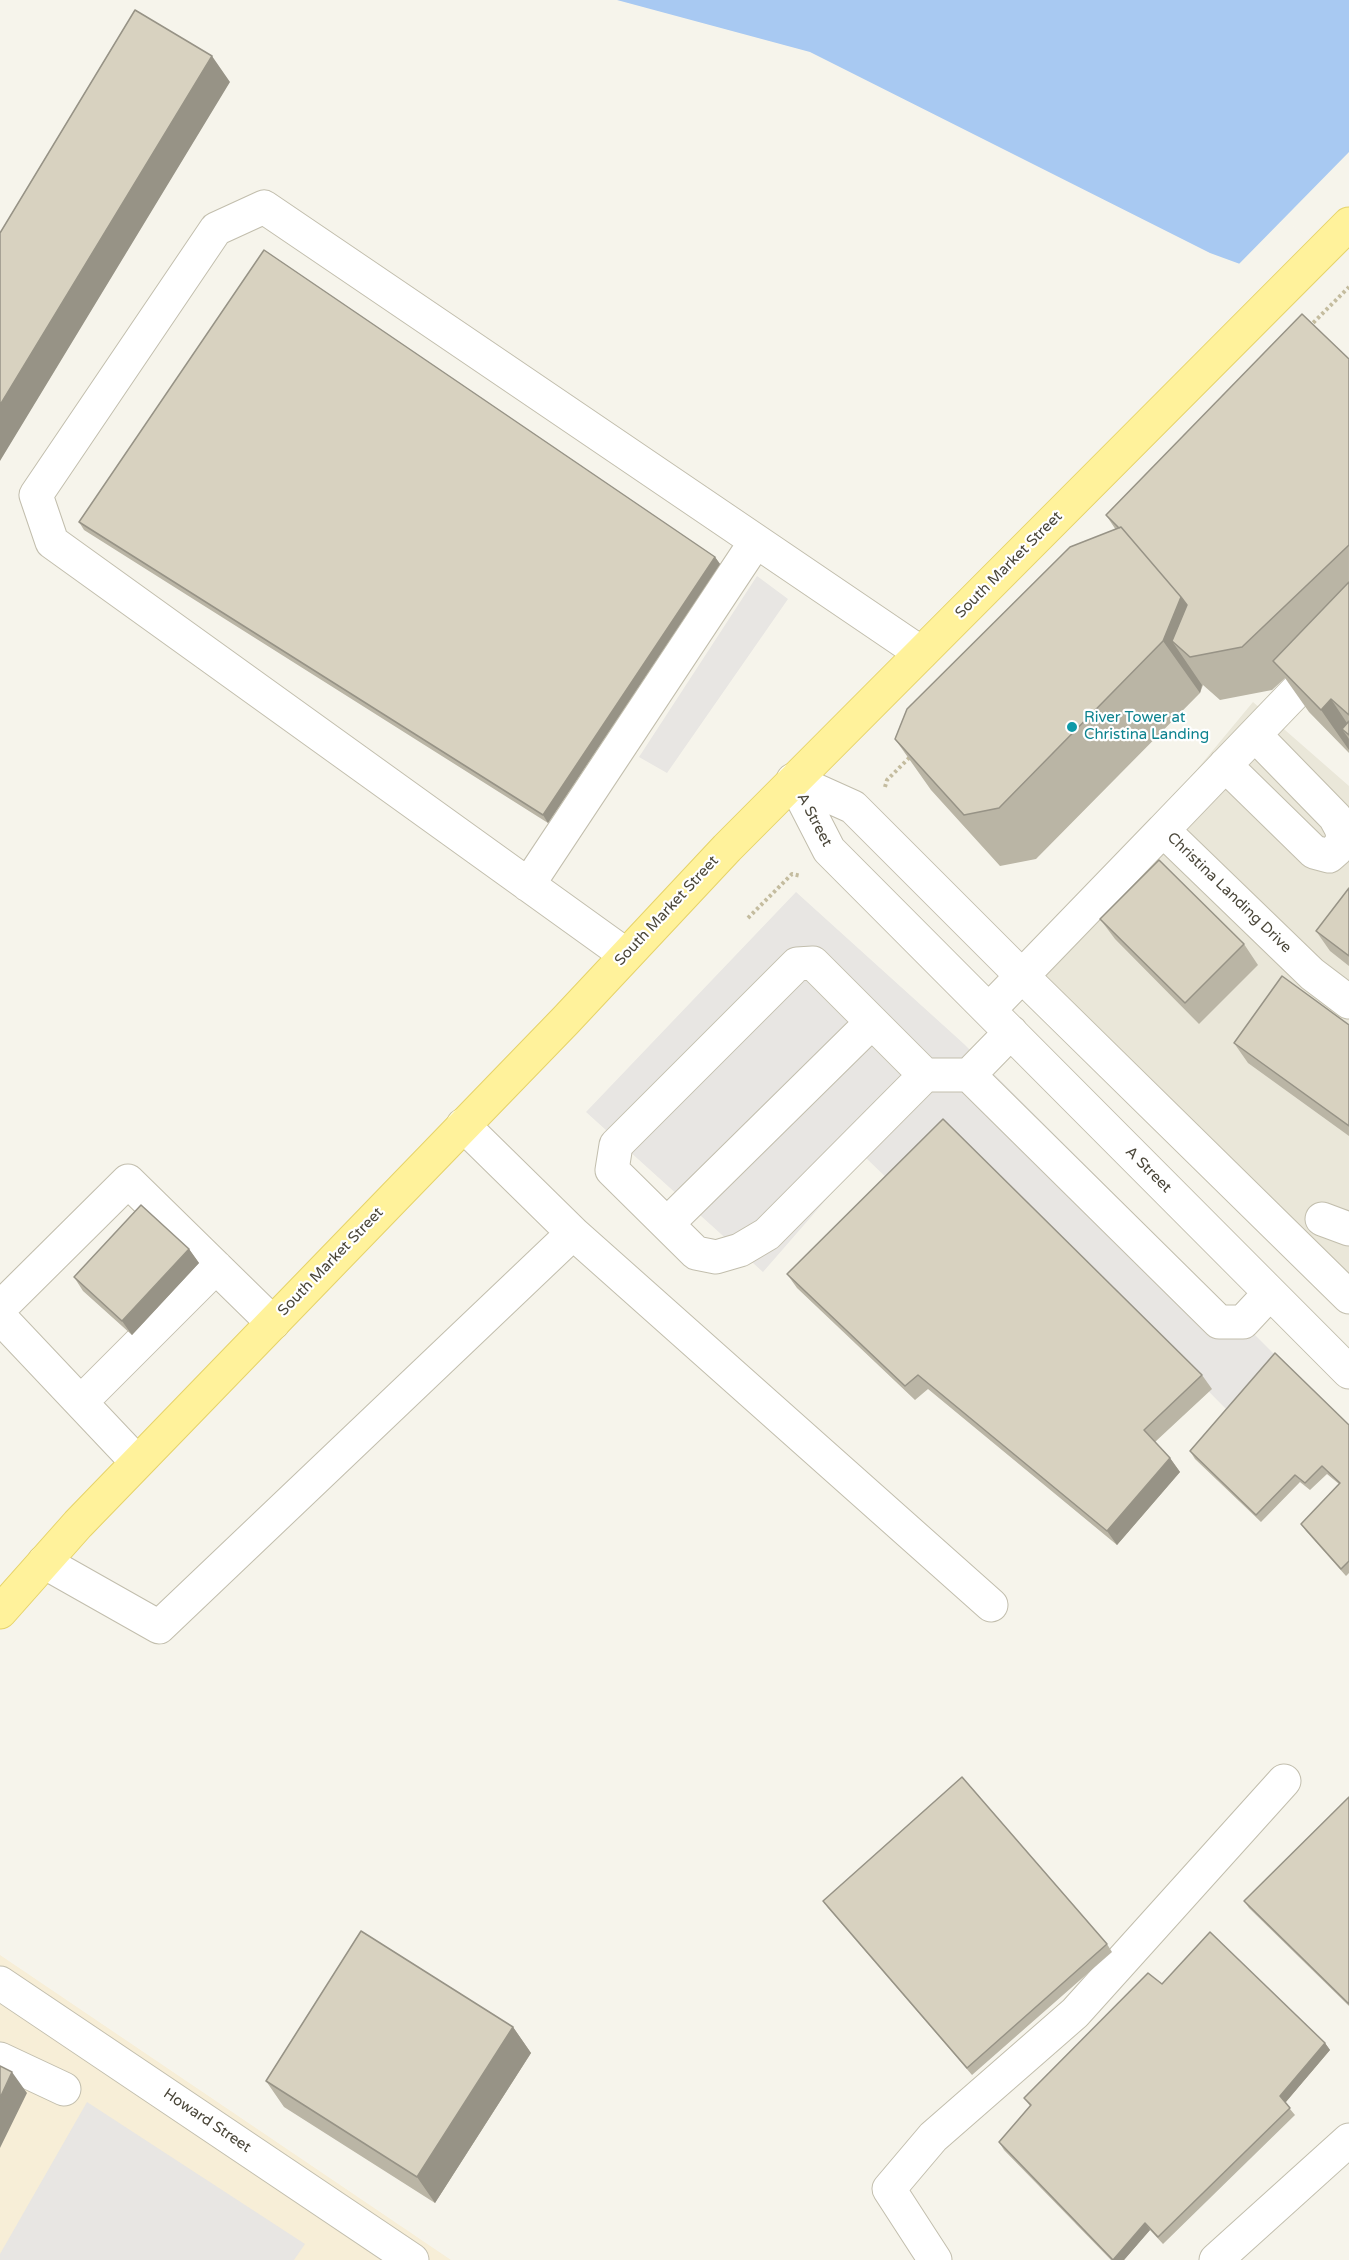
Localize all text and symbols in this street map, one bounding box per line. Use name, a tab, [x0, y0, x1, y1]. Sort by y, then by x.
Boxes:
street label: South Market Street	[952, 508, 1066, 622]
place label: River Tower at Christina Landing	[1084, 709, 1209, 744]
marker: River Tower at Christina Landing	[1065, 720, 1079, 734]
street label: A Street	[792, 790, 836, 850]
street label: Christina Landing Drive	[1163, 829, 1295, 957]
street label: South Market Street	[611, 852, 723, 970]
street label: A Street	[1121, 1143, 1175, 1197]
street label: South Market Street	[275, 1204, 387, 1320]
street label: Howard Street	[160, 2085, 254, 2157]

